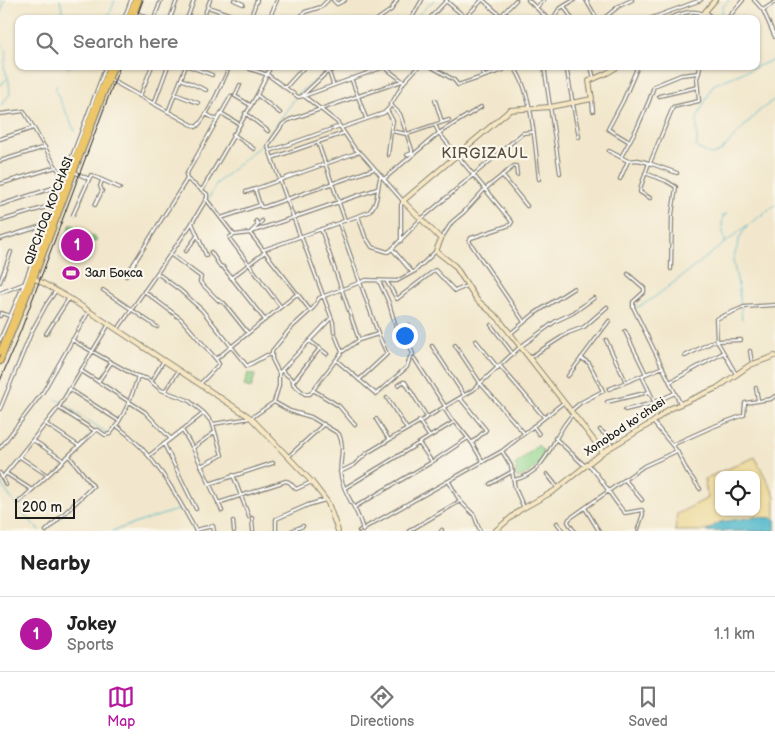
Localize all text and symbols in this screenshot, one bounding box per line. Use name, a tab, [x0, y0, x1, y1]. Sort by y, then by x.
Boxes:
search box	[15, 15, 760, 70]
icon: search	[33, 29, 61, 57]
text: Search here	[73, 31, 178, 54]
district label: KIRGIZAUL	[441, 144, 529, 163]
street label: QIPCHOQ KO'CHASI	[21, 155, 77, 267]
pin: 1	[61, 226, 93, 264]
sports icon: Зал Бокса	[61, 263, 81, 283]
place label: Зал Бокса	[85, 266, 143, 281]
your location	[392, 323, 418, 349]
street label: Xonobod koʻchasi	[581, 394, 669, 460]
map controls	[715, 471, 760, 516]
button: locate	[715, 471, 760, 516]
scale bar	[15, 496, 75, 519]
text: 200 m	[22, 499, 62, 516]
text: Nearby	[20, 551, 90, 576]
text: Jokey	[67, 613, 117, 636]
text: 1	[33, 625, 39, 644]
text: 1.1 km	[714, 625, 755, 644]
text: Sports	[67, 636, 114, 655]
tab: Map	[107, 683, 135, 730]
tab: Directions	[350, 683, 414, 730]
tab: Saved	[628, 683, 668, 730]

